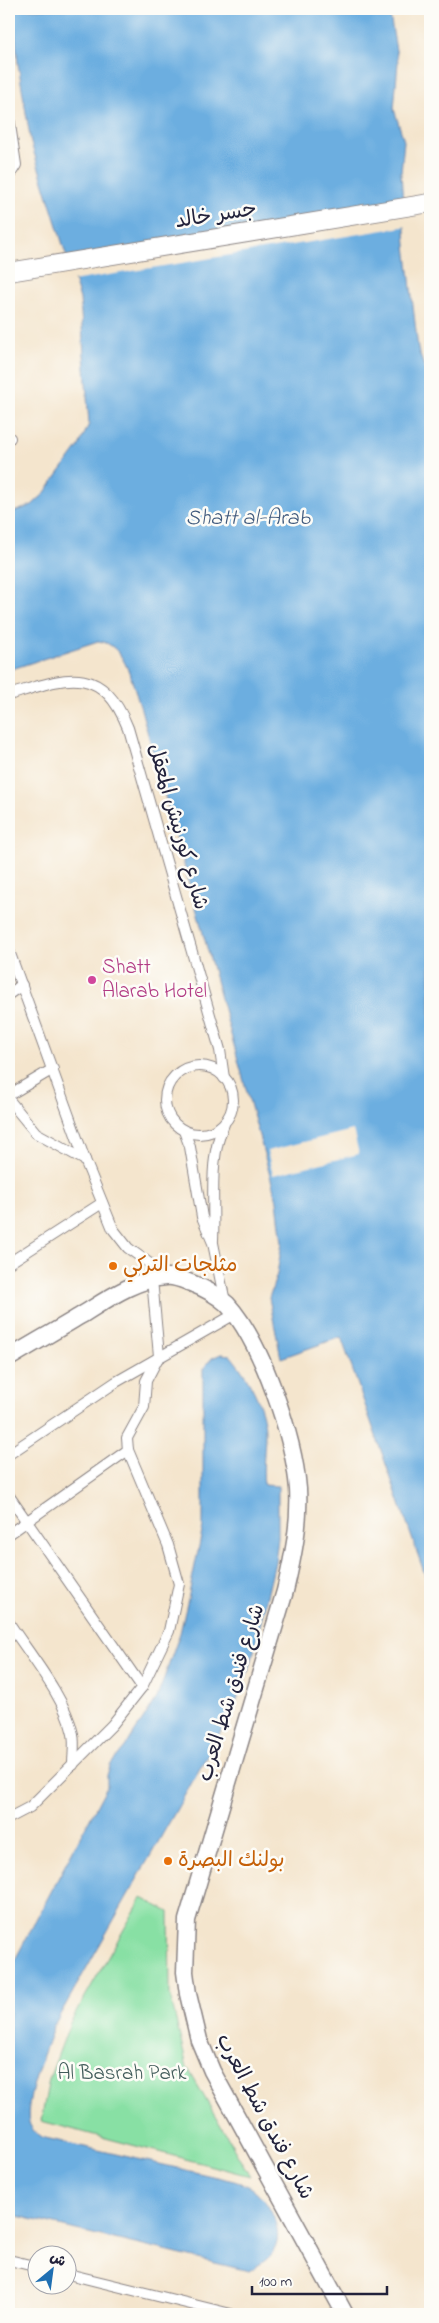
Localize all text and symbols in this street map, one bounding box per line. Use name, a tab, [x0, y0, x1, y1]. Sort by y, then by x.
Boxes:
street label: جسر خالد	[173, 195, 259, 237]
water label: Shatt al-Arab	[186, 503, 312, 535]
street label: شارع كورنيش المعقل	[139, 740, 215, 914]
place label: Shatt Alarab Hotel	[102, 953, 207, 1007]
marker: Shatt Alarab Hotel	[86, 974, 98, 986]
place label: مثلجات التركي	[123, 1251, 237, 1283]
marker: مثلجات التركي	[107, 1260, 119, 1272]
street label: شارع فندق شط العرب	[191, 1601, 273, 1785]
place label: بولنك البصرة	[178, 1846, 285, 1876]
marker: بولنك البصرة	[162, 1855, 174, 1867]
street label: شارع فندق شط العرب	[208, 2029, 320, 2205]
park label: Al Basrah Park	[58, 2059, 187, 2089]
north arrow	[28, 2246, 78, 2296]
text: ش	[46, 2247, 69, 2273]
scale bar	[252, 2263, 386, 2295]
text: 100 m	[259, 2271, 292, 2293]

